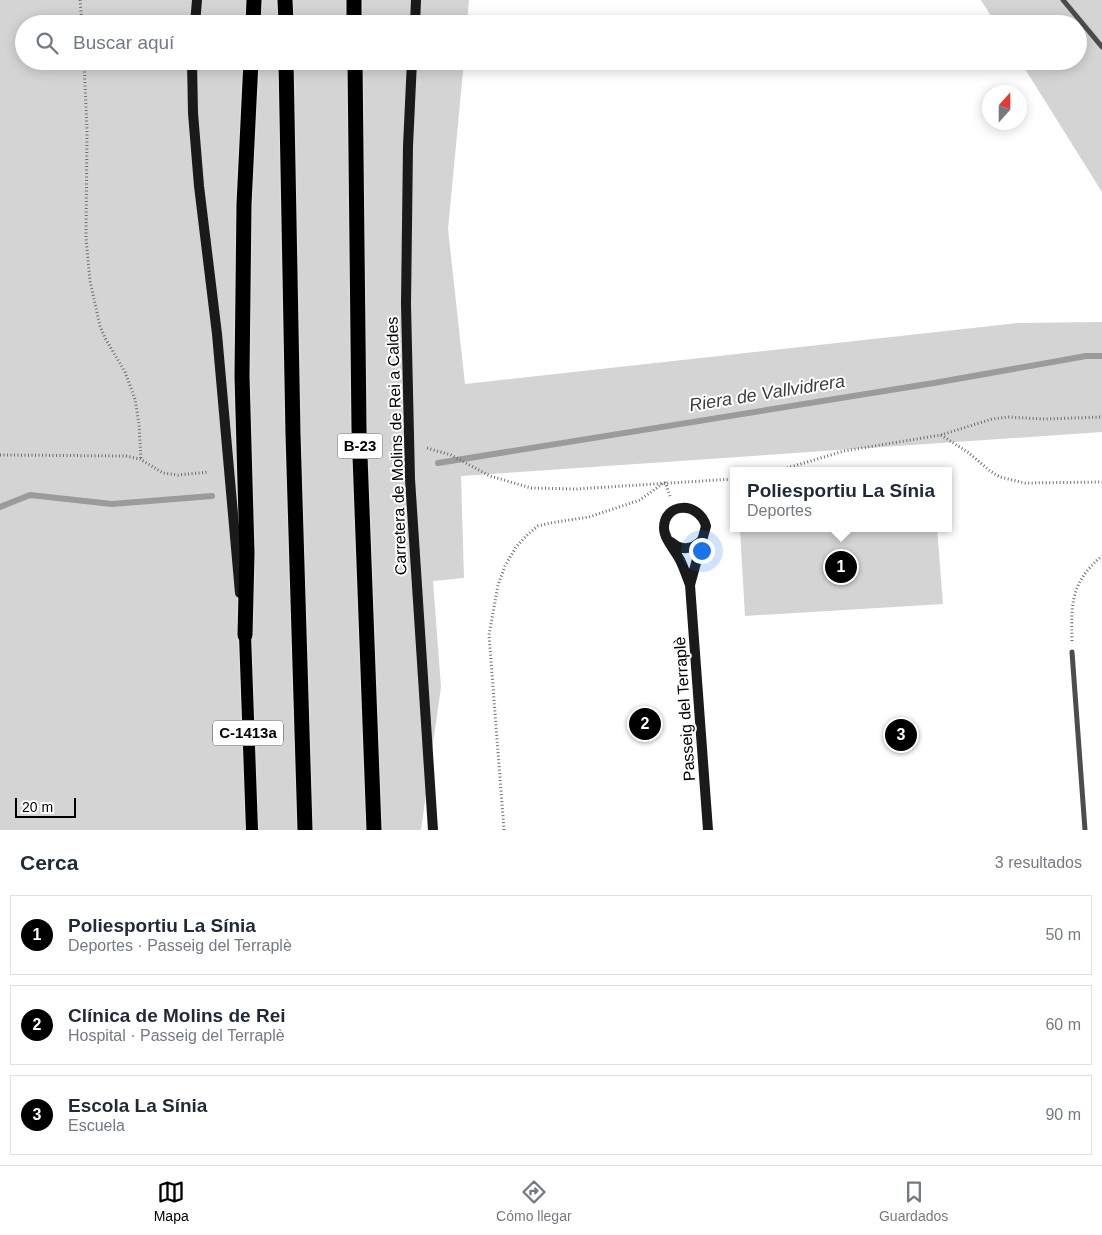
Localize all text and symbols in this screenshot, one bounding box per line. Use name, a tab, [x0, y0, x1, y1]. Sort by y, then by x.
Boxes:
search box	[15, 15, 1087, 70]
icon: search	[33, 29, 61, 57]
text: Buscar aquí	[73, 32, 174, 53]
north arrow	[982, 85, 1027, 130]
street label: Carretera de Molins de Rei a Caldes	[383, 316, 410, 576]
water label: Riera de Vallvidrera	[688, 371, 846, 415]
road number: B-23	[338, 434, 382, 458]
popup	[730, 467, 952, 532]
text: Poliesportiu La Sínia	[747, 480, 935, 501]
text: Deportes	[747, 502, 812, 519]
your location	[689, 538, 715, 564]
pin: 1	[825, 548, 857, 586]
street label: Passeig del Terraplè	[671, 636, 698, 782]
pin: 2	[629, 705, 661, 743]
pin: 3	[885, 716, 917, 754]
road number: C-1413a	[213, 720, 283, 746]
scale bar	[15, 795, 76, 818]
text: 20 m	[22, 799, 53, 815]
text: Cerca	[20, 851, 78, 874]
text: 3 resultados	[995, 854, 1082, 871]
text: Poliesportiu La Sínia	[68, 915, 256, 936]
text: 1	[33, 926, 41, 943]
text: 50 m	[1045, 926, 1081, 943]
text: Deportes · Passeig del Terraplè	[68, 937, 292, 954]
text: Clínica de Molins de Rei	[68, 1005, 286, 1026]
text: 2	[33, 1016, 41, 1033]
text: 60 m	[1045, 1016, 1081, 1033]
text: Hospital · Passeig del Terraplè	[68, 1027, 285, 1044]
text: Escola La Sínia	[68, 1095, 207, 1116]
text: 3	[33, 1106, 41, 1123]
text: 90 m	[1045, 1106, 1081, 1123]
text: Escuela	[68, 1117, 125, 1134]
tab: Mapa	[154, 1178, 189, 1224]
tab: Cómo llegar	[496, 1178, 572, 1224]
tab: Guardados	[879, 1178, 948, 1224]

